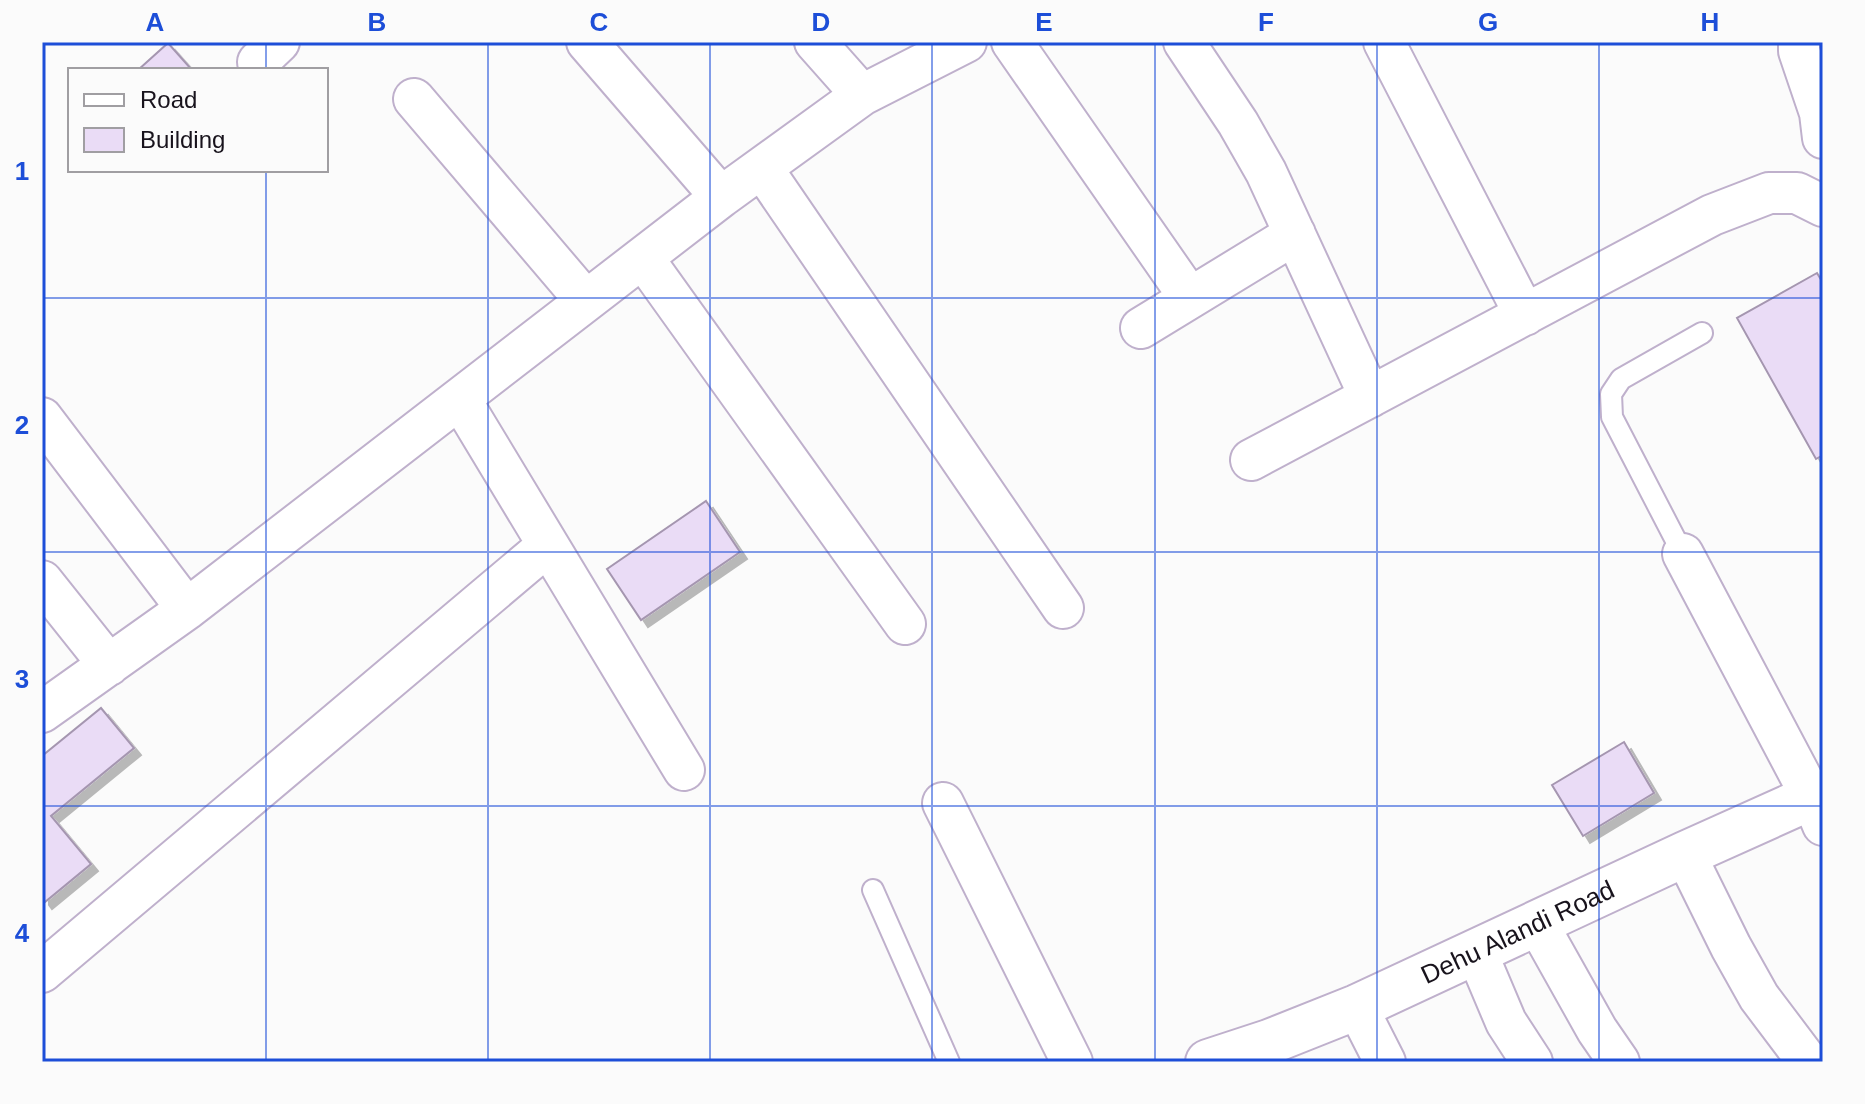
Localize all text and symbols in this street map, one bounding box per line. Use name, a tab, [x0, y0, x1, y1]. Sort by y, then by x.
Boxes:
text: A	[146, 7, 165, 37]
text: B	[368, 7, 386, 37]
text: C	[590, 7, 609, 37]
text: D	[812, 7, 830, 37]
text: E	[1035, 7, 1053, 37]
text: F	[1258, 7, 1274, 37]
text: G	[1478, 7, 1498, 37]
text: H	[1701, 7, 1719, 37]
legend	[68, 68, 328, 172]
text: Road	[140, 86, 197, 113]
text: Building	[140, 126, 225, 153]
text: 1	[15, 156, 29, 186]
text: 2	[15, 410, 29, 440]
text: 3	[15, 664, 29, 694]
street label: Dehu Alandi Road	[1416, 874, 1619, 990]
text: 4	[15, 918, 30, 948]

